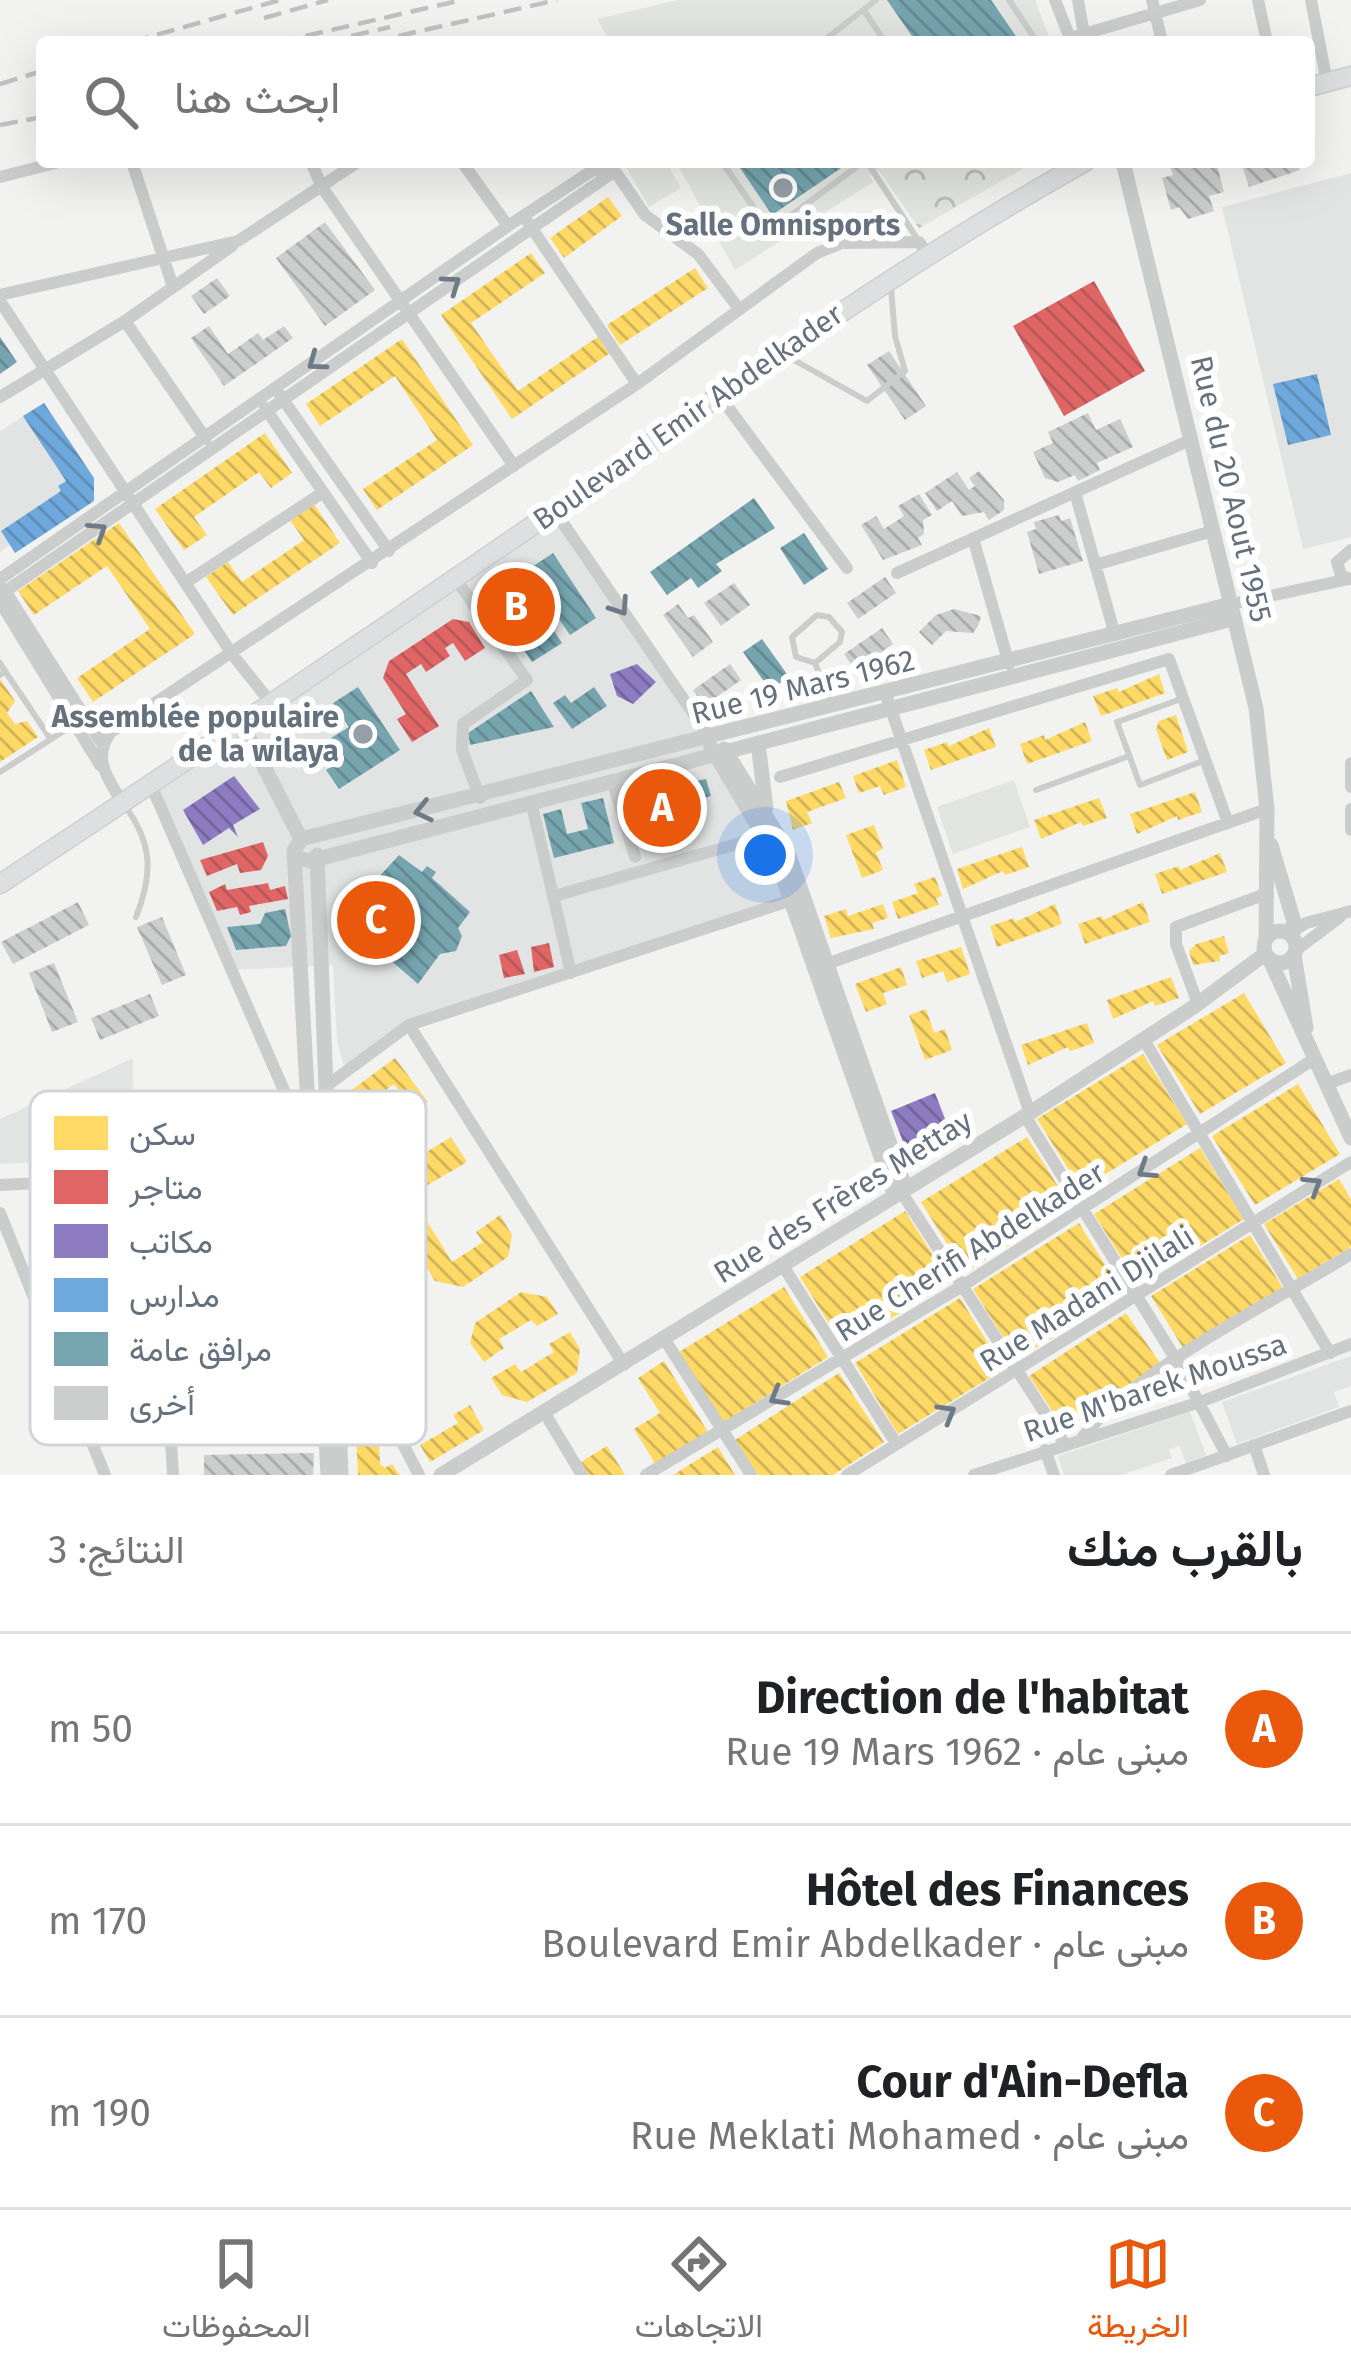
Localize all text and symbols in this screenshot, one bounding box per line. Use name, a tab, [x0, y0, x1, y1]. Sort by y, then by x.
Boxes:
search box	[36, 36, 1315, 168]
icon: search	[78, 69, 144, 135]
text: ابحث هنا	[174, 71, 340, 125]
marker: Salle Omnisports	[770, 175, 796, 201]
place label: Salle Omnisports	[666, 207, 900, 243]
one-way arrow	[439, 276, 460, 298]
street label: Boulevard Emir Abdelkader	[526, 296, 850, 538]
one-way arrow	[307, 348, 329, 370]
street label: Rue du 20 Aout 1955	[1183, 352, 1279, 626]
one-way arrow	[84, 523, 106, 545]
pin: B	[477, 562, 555, 652]
one-way arrow	[606, 593, 628, 615]
street label: Rue 19 Mars 1962	[688, 642, 918, 732]
place label: Assemblée populaire de la wilaya	[51, 699, 339, 769]
marker: Assemblée populaire de la wilaya	[350, 721, 376, 747]
pin: A	[623, 763, 701, 853]
one-way arrow	[413, 797, 433, 822]
your location	[735, 825, 795, 885]
pin: C	[337, 875, 415, 965]
legend	[30, 1091, 426, 1445]
street label: Rue des Frères Mettay	[707, 1103, 979, 1291]
text: سكن	[129, 1114, 196, 1154]
street label: Rue Cherifi Abdelkader	[829, 1154, 1112, 1350]
one-way arrow	[1138, 1156, 1160, 1178]
text: متاجر	[128, 1168, 203, 1208]
one-way arrow	[1300, 1177, 1322, 1199]
street label: Rue Madani Djilali	[973, 1219, 1201, 1379]
text: مكاتب	[129, 1222, 213, 1262]
text: مدارس	[129, 1276, 220, 1316]
street label: Rue M'barek Moussa	[1019, 1326, 1291, 1450]
text: مرافق عامة	[129, 1330, 272, 1370]
one-way arrow	[770, 1382, 791, 1405]
text: أخرى	[129, 1384, 195, 1424]
one-way arrow	[934, 1405, 955, 1428]
text: بالقرب منك	[1067, 1518, 1303, 1580]
text: النتائج: 3	[48, 1527, 185, 1573]
text: Direction de l'habitat	[756, 1671, 1189, 1725]
text: 50 m	[48, 1706, 133, 1752]
text: A	[1253, 1706, 1276, 1752]
text: مبنى عام · Rue 19 Mars 1962	[725, 1729, 1189, 1775]
text: Hôtel des Finances	[806, 1863, 1189, 1917]
text: 170 m	[48, 1898, 147, 1944]
text: B	[1252, 1898, 1276, 1944]
text: مبنى عام · Boulevard Emir Abdelkader	[541, 1921, 1189, 1967]
text: Cour d'Ain-Defla	[856, 2055, 1189, 2109]
text: 190 m	[48, 2090, 151, 2136]
text: C	[1253, 2090, 1275, 2136]
text: مبنى عام · Rue Meklati Mohamed	[630, 2113, 1189, 2159]
tab: المحفوظات	[162, 2231, 311, 2355]
tab: الاتجاهات	[635, 2231, 763, 2355]
tab: الخريطة	[1087, 2231, 1189, 2355]

